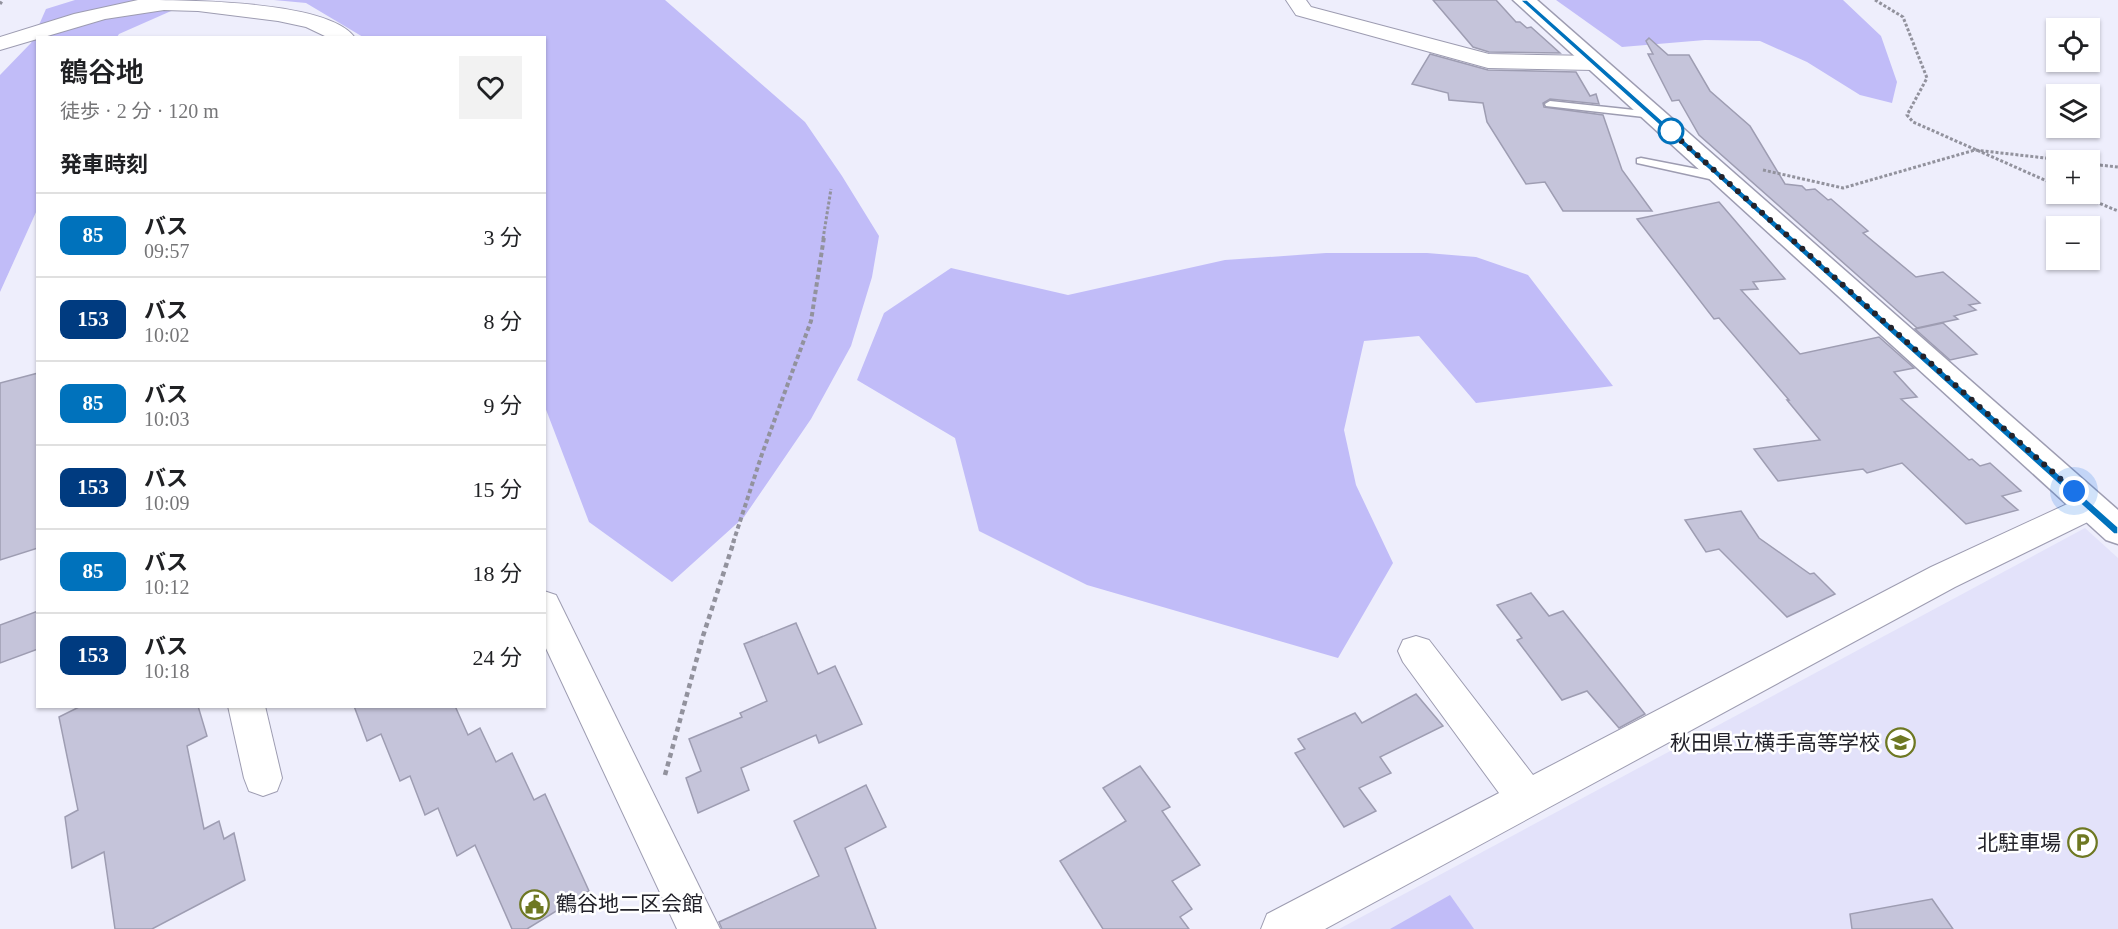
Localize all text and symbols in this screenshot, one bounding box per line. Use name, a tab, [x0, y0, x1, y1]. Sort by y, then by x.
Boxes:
map controls	[2046, 18, 2100, 270]
button: locate	[2046, 18, 2100, 72]
button: heart	[459, 56, 522, 119]
text: 鶴谷地	[60, 57, 144, 88]
button: layers	[2046, 84, 2100, 138]
text: 徒歩 · 2 分 · 120 m	[60, 100, 219, 122]
unlabelled marker	[1658, 118, 1684, 144]
button: +	[2046, 150, 2100, 204]
text: 発車時刻	[60, 152, 148, 177]
text: バス	[144, 214, 188, 239]
button: −	[2046, 216, 2100, 270]
text: 85	[83, 223, 104, 247]
text: 3 分	[483, 225, 522, 250]
text: 09:57	[144, 240, 190, 262]
text: バス	[144, 298, 188, 323]
text: 153	[77, 307, 109, 331]
text: 8 分	[483, 309, 522, 334]
text: 10:02	[144, 324, 190, 346]
text: バス	[144, 382, 188, 407]
text: 85	[83, 391, 104, 415]
text: 9 分	[483, 393, 522, 418]
text: 10:03	[144, 408, 190, 430]
text: バス	[144, 466, 188, 491]
text: 153	[77, 475, 109, 499]
your location	[2059, 476, 2089, 506]
text: 15 分	[472, 477, 522, 502]
text: 10:09	[144, 492, 190, 514]
text: バス	[144, 550, 188, 575]
text: 85	[83, 559, 104, 583]
text: 18 分	[472, 561, 522, 586]
text: 10:12	[144, 576, 190, 598]
text: バス	[144, 634, 188, 659]
text: 153	[77, 643, 109, 667]
text: 24 分	[472, 645, 522, 670]
text: 10:18	[144, 660, 190, 682]
school or university icon: 秋田県立横手高等学校	[1885, 727, 1917, 759]
place label: 秋田県立横手高等学校	[1670, 731, 1880, 755]
parking icon: 北駐車場	[2066, 827, 2098, 859]
place label: 北駐車場	[1977, 831, 2061, 855]
public building icon: 鶴谷地二区会館	[519, 888, 551, 920]
place label: 鶴谷地二区会館	[556, 892, 703, 916]

